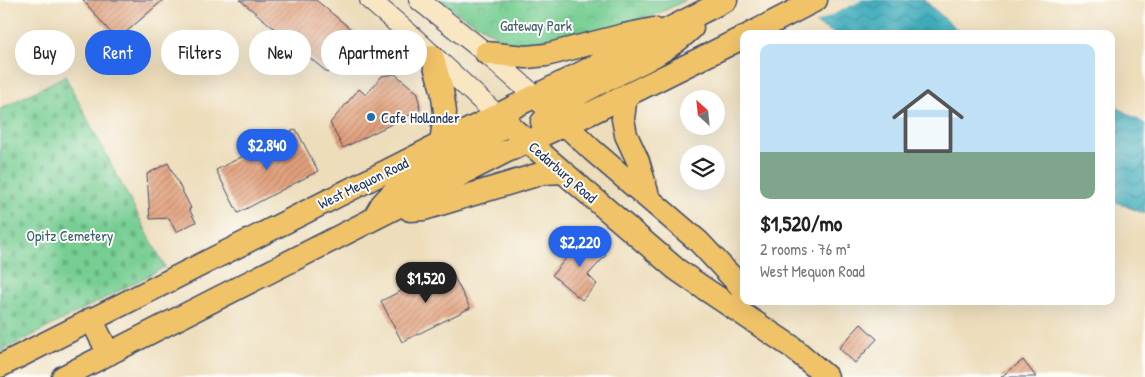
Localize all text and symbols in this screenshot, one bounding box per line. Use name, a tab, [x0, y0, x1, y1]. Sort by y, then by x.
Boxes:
park label: Gateway Park	[500, 15, 572, 36]
chip: Buy	[15, 30, 75, 75]
chip: Rent	[85, 30, 151, 75]
chip: Filters	[161, 30, 239, 75]
chip: New	[249, 30, 311, 75]
chip: Apartment	[321, 30, 427, 75]
icon: home	[883, 76, 973, 166]
north arrow	[680, 90, 725, 135]
map controls	[680, 90, 725, 190]
place label: Cafe Hollander	[381, 107, 460, 128]
marker: Cafe Hollander	[365, 111, 377, 123]
pin: $2,840	[226, 128, 308, 171]
text: $2,840	[248, 134, 286, 156]
street label: Cedarburg Road	[524, 136, 602, 208]
button: layers	[680, 145, 725, 190]
street label: West Mequon Road	[314, 152, 412, 214]
text: $1,520/mo	[760, 209, 842, 238]
park label: Opitz Cemetery	[27, 225, 113, 246]
pin: $2,220	[539, 226, 621, 268]
text: $2,220	[560, 231, 600, 253]
text: 2 rooms · 76 m²	[760, 238, 850, 260]
text: West Mequon Road	[760, 260, 865, 282]
pin: $1,520	[385, 262, 467, 304]
text: $1,520	[407, 267, 445, 289]

